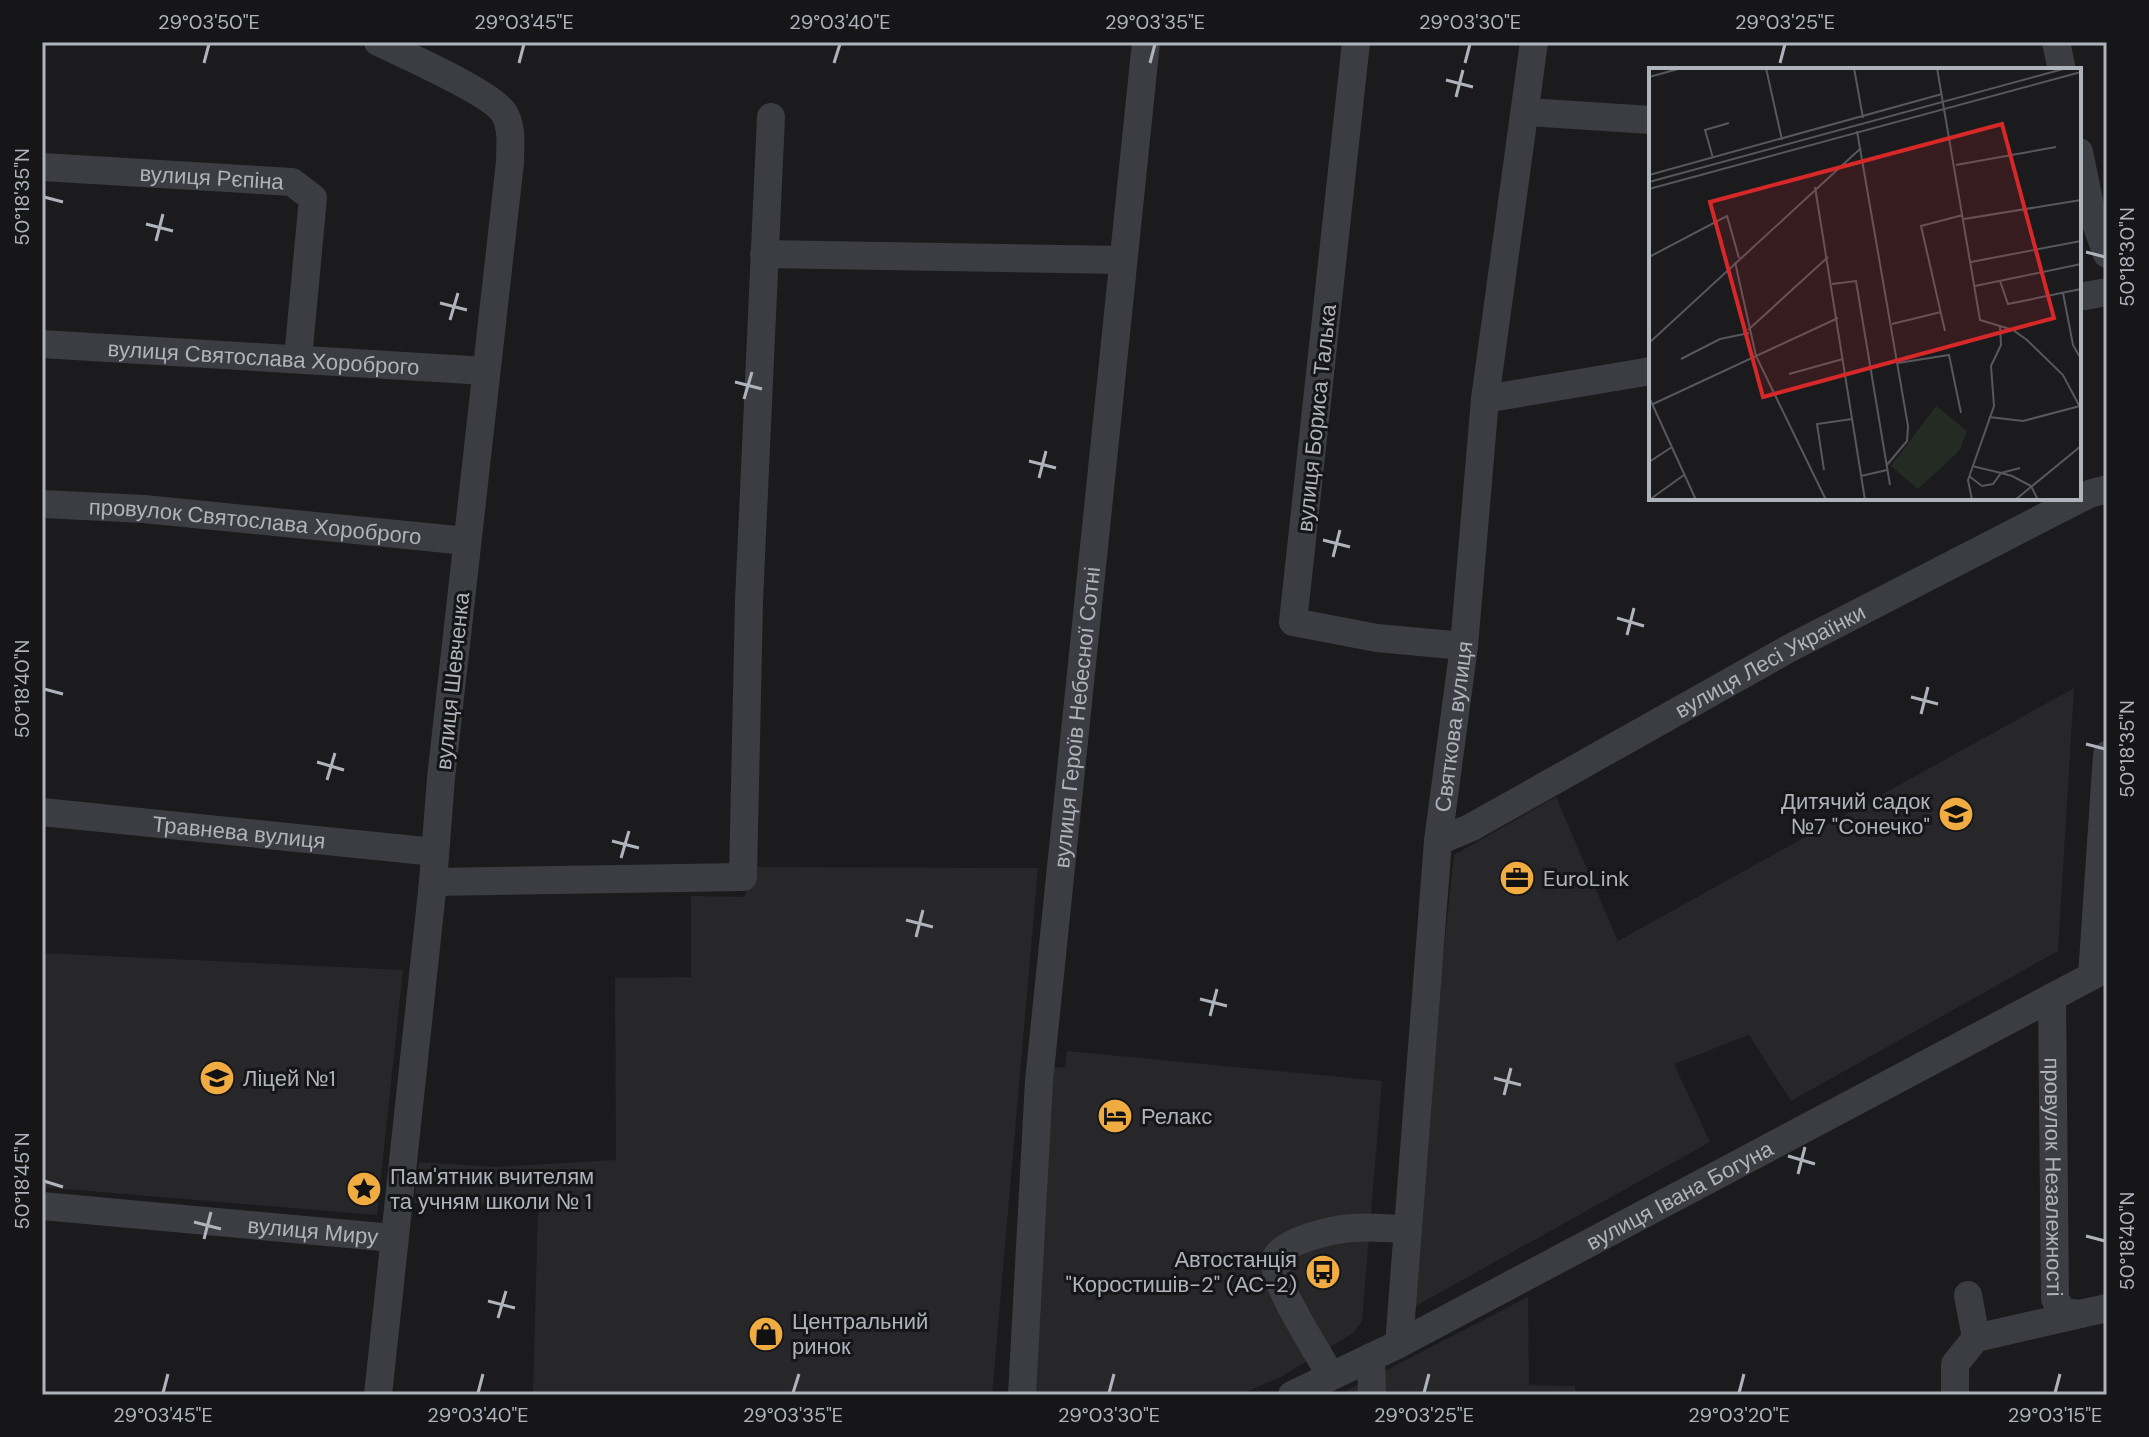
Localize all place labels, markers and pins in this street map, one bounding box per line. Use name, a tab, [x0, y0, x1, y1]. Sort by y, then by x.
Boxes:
place label: Дитячий садок №7 "Сонечко"	[1781, 787, 1930, 841]
school or university icon: Дитячий садок №7 "Сонечко"	[1937, 795, 1975, 833]
office icon: EuroLink	[1498, 859, 1536, 897]
place label: EuroLink	[1543, 864, 1629, 893]
school or university icon: Ліцей №1	[198, 1059, 236, 1097]
place label: Ліцей №1	[243, 1064, 336, 1093]
hotel icon: Релакс	[1096, 1097, 1134, 1135]
place label: Релакс	[1141, 1102, 1212, 1131]
place label: Пам'ятник вчителям та учням школи № 1	[390, 1162, 594, 1216]
place icon: Пам'ятник вчителям та учням школи № 1	[345, 1170, 383, 1208]
place label: Автостанція "Коростишів-2" (АС-2)	[1066, 1245, 1297, 1299]
bus stop icon: Автостанція "Коростишів-2" (АС-2)	[1304, 1253, 1342, 1291]
place label: Центральний ринок	[792, 1307, 928, 1361]
shop icon: Центральний ринок	[747, 1315, 785, 1353]

